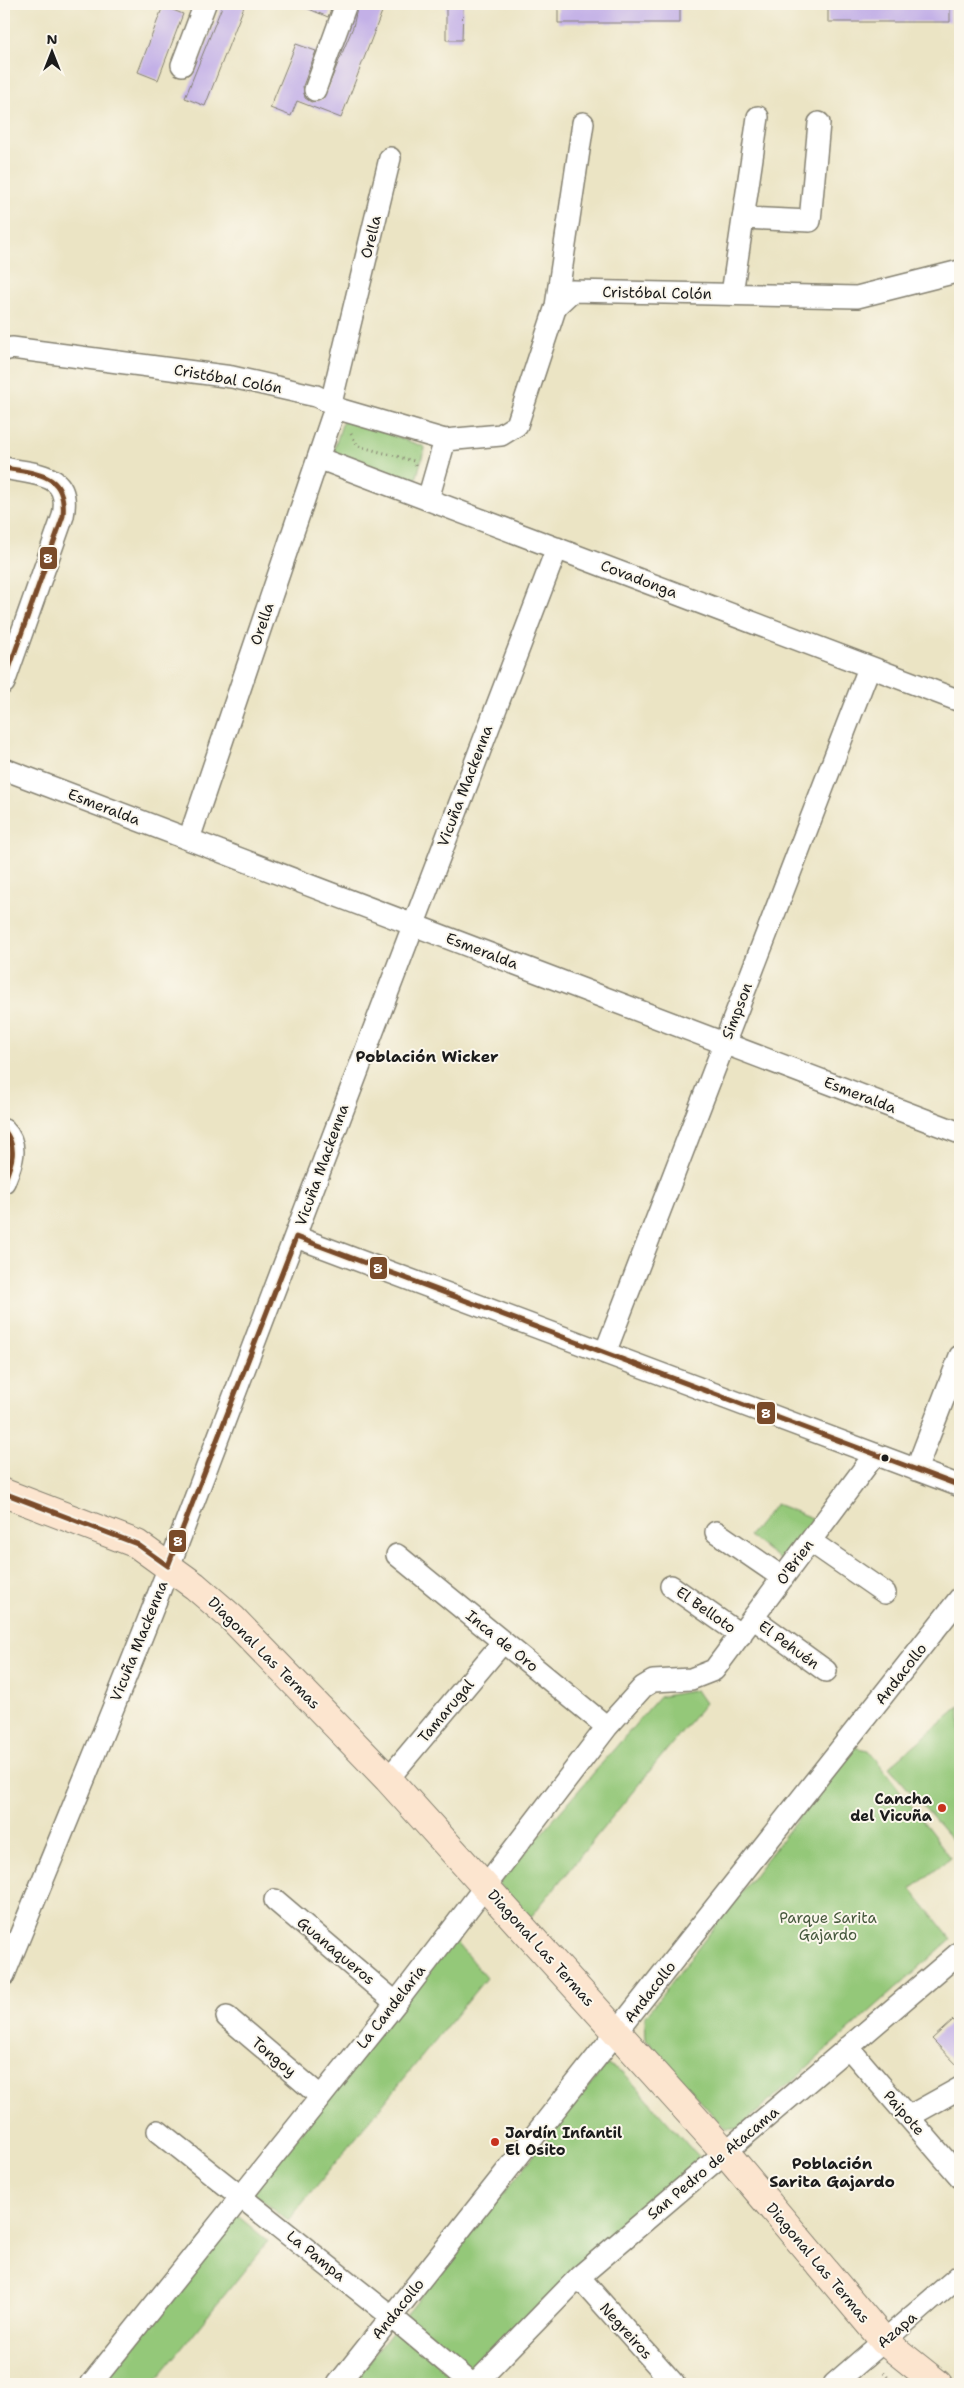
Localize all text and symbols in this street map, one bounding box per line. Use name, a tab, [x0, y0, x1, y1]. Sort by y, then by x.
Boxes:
north arrow	[28, 28, 78, 78]
text: N	[46, 30, 58, 48]
street label: Orella	[356, 213, 386, 261]
street label: Cristóbal Colón	[602, 282, 712, 304]
street label: Cristóbal Colón	[172, 360, 284, 398]
line badge: 8	[39, 546, 58, 570]
text: 8	[43, 549, 53, 567]
street label: Covadonga	[598, 555, 681, 603]
street label: Orella	[245, 600, 279, 648]
street label: Vicuña Mackenna	[433, 722, 498, 850]
street label: Esmeralda	[65, 784, 144, 830]
street label: Esmeralda	[443, 928, 522, 974]
street label: Simpson	[717, 980, 757, 1042]
district label: Población Wicker	[355, 1046, 499, 1067]
street label: Esmeralda	[821, 1072, 900, 1118]
street label: Vicuña Mackenna	[291, 1101, 354, 1229]
line badge: 8	[369, 1256, 388, 1280]
text: 8	[373, 1259, 383, 1277]
line badge: 8	[756, 1401, 776, 1425]
text: 8	[761, 1404, 771, 1422]
unlabelled marker	[880, 1453, 890, 1463]
line badge: 8	[168, 1529, 187, 1553]
text: 8	[173, 1532, 183, 1550]
street label: O'Brien	[772, 1535, 818, 1589]
street label: Vicuña Mackenna	[106, 1577, 173, 1704]
street label: El Belloto	[672, 1582, 740, 1638]
street label: Diagonal Las Termas	[204, 1593, 324, 1713]
street label: Inca de Oro	[462, 1606, 542, 1676]
street label: El Pehuén	[755, 1616, 823, 1674]
street label: Andacollo	[871, 1639, 931, 1709]
street label: Tamarugal	[414, 1675, 479, 1747]
place label: Cancha del Vicuña	[850, 1789, 933, 1826]
marker: Cancha del Vicuña	[936, 1802, 948, 1814]
street label: Diagonal Las Termas	[483, 1885, 599, 2011]
park label: Parque Sarita Gajardo	[779, 1908, 877, 1945]
street label: Guanaqueros	[293, 1913, 379, 1989]
street label: Andacollo	[620, 1957, 680, 2027]
street label: La Candelaria	[352, 1960, 430, 2053]
street label: Tongoy	[248, 2033, 300, 2081]
street label: Paipote	[879, 2086, 929, 2140]
street label: San Pedro de Atacama	[643, 2102, 784, 2224]
place label: Jardín Infantil El Osito	[505, 2123, 622, 2160]
marker: Jardín Infantil El Osito	[489, 2136, 501, 2148]
district label: Población Sarita Gajardo	[769, 2153, 895, 2192]
street label: Diagonal Las Termas	[762, 2199, 874, 2327]
street label: La Pampa	[282, 2226, 350, 2286]
street label: Andacollo	[367, 2274, 429, 2344]
street label: Negreiros	[595, 2298, 657, 2364]
street label: Azapa	[873, 2307, 921, 2353]

